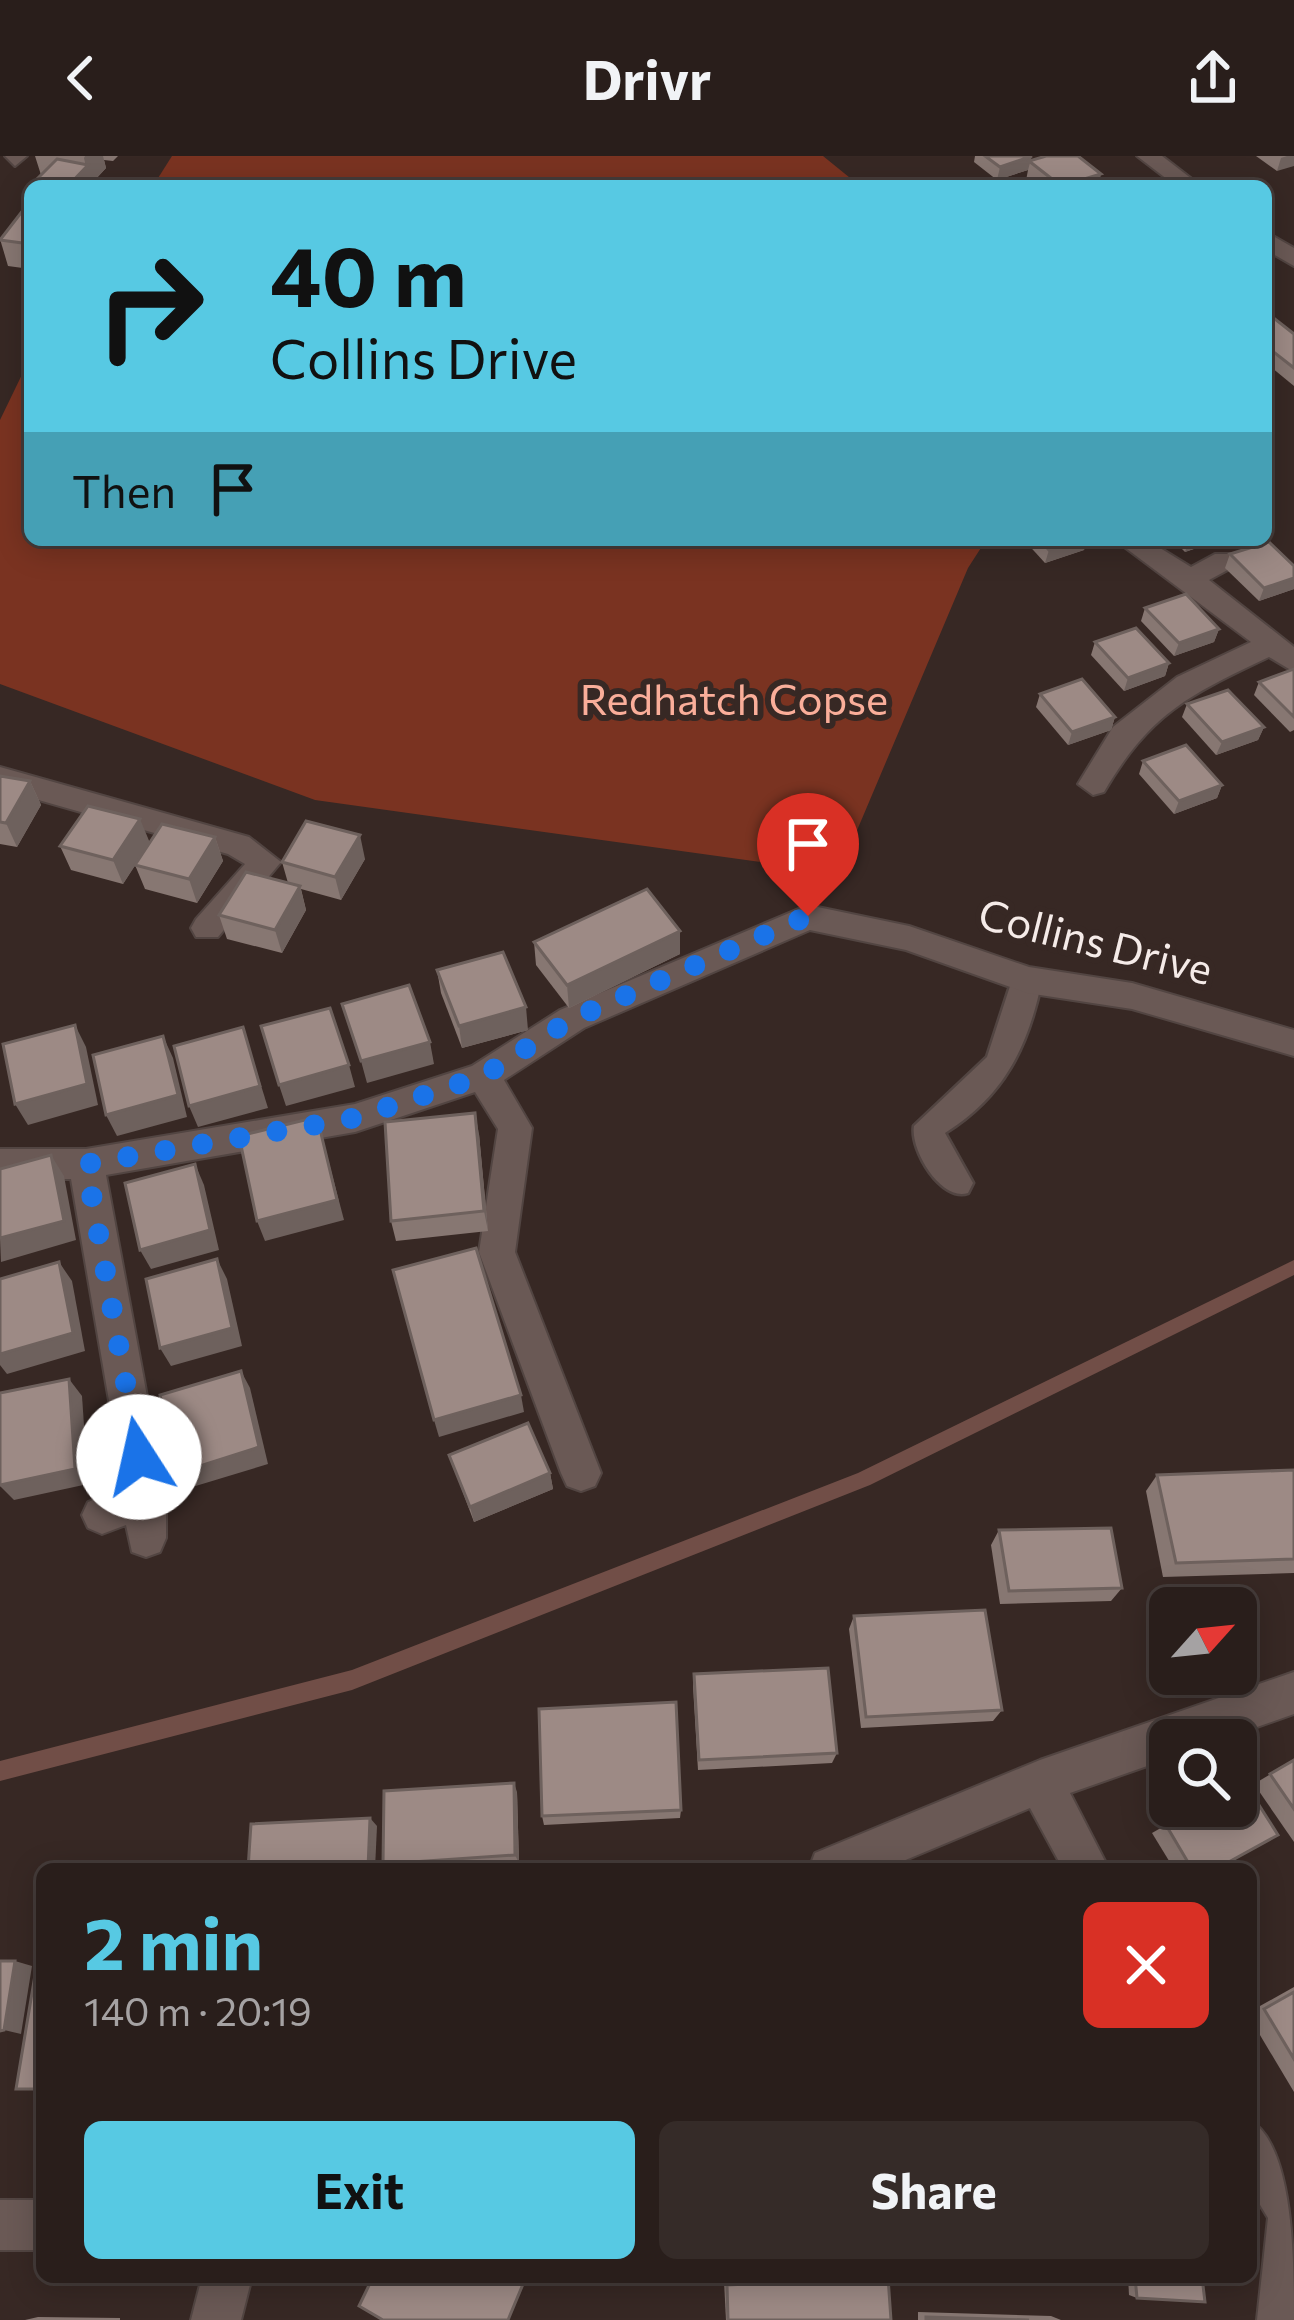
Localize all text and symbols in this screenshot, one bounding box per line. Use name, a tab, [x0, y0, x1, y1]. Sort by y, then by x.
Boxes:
icon: back	[48, 45, 114, 111]
text: Drivr	[583, 45, 711, 111]
icon: share	[1180, 45, 1246, 111]
text: 40 m	[270, 222, 467, 324]
icon: right	[72, 228, 228, 384]
text: Collins Drive	[270, 324, 577, 390]
icon: arrive	[200, 456, 266, 522]
text: Then	[72, 462, 176, 517]
park label: Redhatch Copse	[580, 672, 888, 724]
pin	[757, 793, 859, 916]
icon: arrive	[775, 811, 841, 877]
street label: Collins Drive	[974, 886, 1218, 994]
position arrow	[76, 1394, 202, 1520]
north arrow	[1149, 1587, 1257, 1695]
map controls	[1149, 1587, 1257, 1827]
button: search	[1149, 1719, 1257, 1827]
text: 2 min	[84, 1897, 263, 1985]
button: close	[1083, 1902, 1209, 2028]
text: 140 m · 20:19	[84, 1986, 312, 2034]
button: Exit	[84, 2121, 635, 2259]
button: Share	[659, 2121, 1209, 2259]

